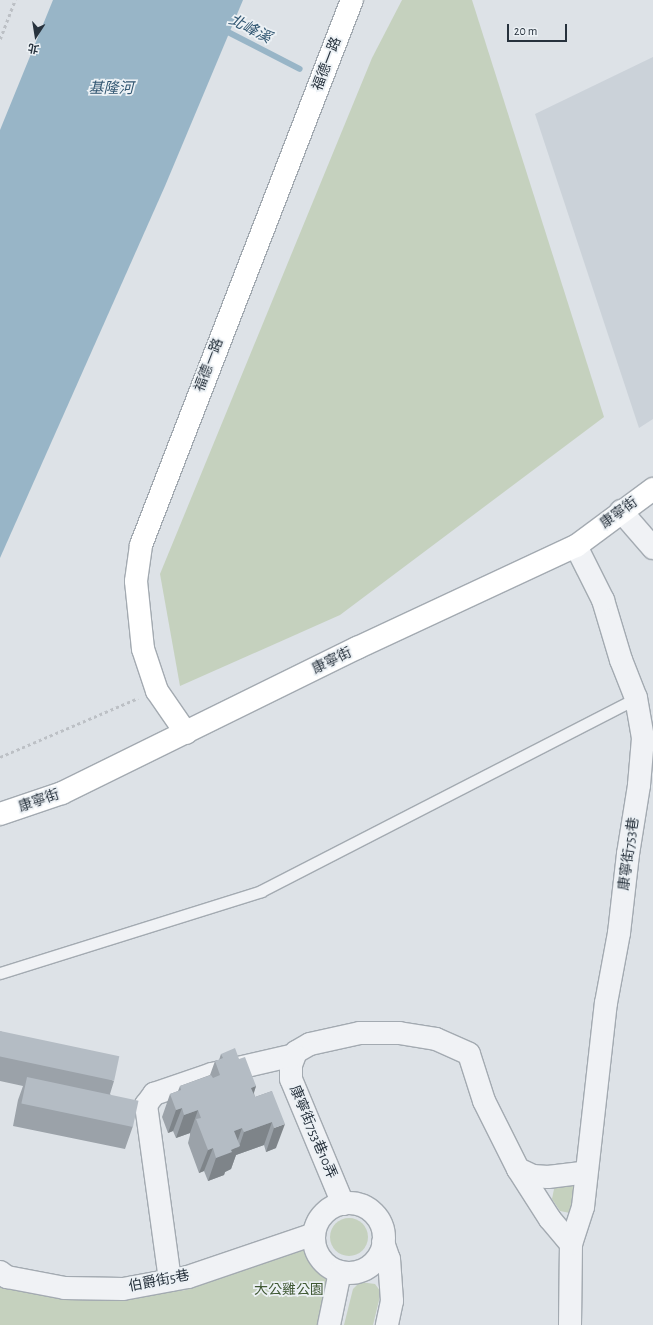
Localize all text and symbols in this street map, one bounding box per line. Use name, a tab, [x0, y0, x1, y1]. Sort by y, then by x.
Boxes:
water label: 北峰溪	[226, 11, 274, 47]
north arrow	[16, 16, 56, 56]
scale bar	[509, 16, 569, 42]
text: 20 m	[514, 25, 537, 37]
street label: 福德一路	[309, 35, 345, 93]
text: 北	[27, 42, 40, 55]
water label: 基隆河	[89, 80, 133, 98]
street label: 福德一路	[191, 336, 227, 394]
street label: 康寧街	[597, 494, 641, 532]
street label: 康寧街	[309, 644, 355, 678]
street label: 康寧街	[16, 786, 62, 816]
street label: 康寧街753巷	[616, 816, 642, 892]
street label: 康寧街753巷10弄	[286, 1083, 340, 1181]
street label: 伯爵街5巷	[127, 1267, 191, 1295]
park label: 大公雞公園	[254, 1282, 324, 1298]

